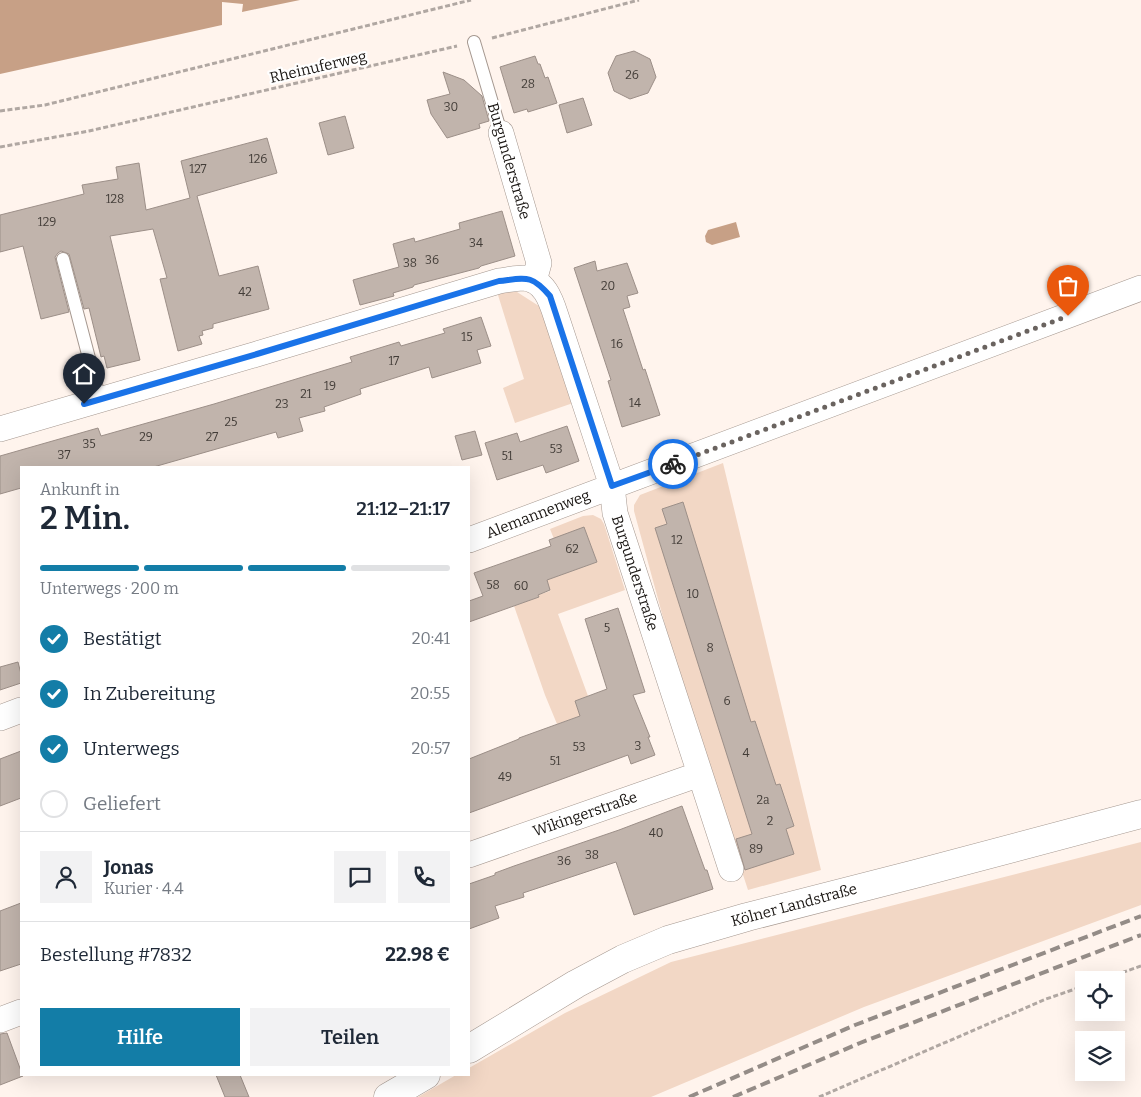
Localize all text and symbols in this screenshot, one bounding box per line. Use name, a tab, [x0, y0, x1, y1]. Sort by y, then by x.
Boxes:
street label: Rheinuferweg	[268, 47, 368, 87]
house number: 26	[625, 68, 639, 82]
house number: 28	[521, 77, 535, 91]
house number: 30	[444, 100, 458, 114]
street label: Burgunderstraße	[484, 101, 534, 221]
house number: 126	[249, 152, 267, 166]
house number: 127	[189, 162, 207, 176]
house number: 128	[106, 192, 124, 206]
house number: 129	[38, 215, 56, 229]
house number: 34	[469, 236, 483, 250]
house number: 36	[425, 253, 439, 267]
house number: 38	[403, 256, 417, 270]
pin	[1047, 265, 1089, 316]
icon: bag	[1054, 272, 1082, 300]
house number: 20	[601, 279, 615, 293]
house number: 42	[238, 285, 252, 299]
house number: 15	[461, 330, 473, 344]
house number: 16	[611, 337, 623, 351]
pin	[63, 353, 105, 404]
house number: 17	[389, 354, 399, 368]
icon: home	[70, 360, 98, 388]
house number: 19	[324, 379, 336, 393]
house number: 21	[300, 387, 312, 401]
house number: 14	[629, 396, 641, 410]
house number: 23	[275, 397, 289, 411]
house number: 25	[225, 415, 237, 429]
house number: 29	[139, 430, 153, 444]
house number: 27	[206, 430, 218, 444]
house number: 35	[82, 437, 96, 451]
courier	[648, 439, 698, 489]
house number: 53	[550, 442, 563, 456]
house number: 37	[58, 448, 70, 462]
house number: 51	[501, 449, 513, 463]
icon: bike	[659, 450, 687, 478]
text: Ankunft in	[40, 480, 120, 499]
street label: Alemannenweg	[483, 486, 593, 542]
text: 21:12–21:17	[356, 497, 450, 520]
text: 2 Min.	[40, 499, 130, 537]
street label: Burgunderstraße	[608, 513, 662, 633]
house number: 12	[671, 533, 683, 547]
house number: 62	[565, 542, 579, 556]
house number: 58	[486, 578, 500, 592]
text: Unterwegs · 200 m	[40, 579, 179, 598]
house number: 60	[514, 579, 528, 593]
house number: 10	[687, 587, 699, 601]
house number: 5	[604, 621, 610, 635]
icon: check	[40, 625, 68, 653]
text: Bestätigt	[83, 627, 162, 650]
text: 20:41	[412, 629, 450, 648]
house number: 8	[706, 641, 714, 655]
icon: check	[40, 680, 68, 708]
text: In Zubereitung	[83, 682, 215, 705]
text: 20:55	[411, 684, 450, 703]
house number: 6	[723, 694, 731, 708]
icon: check	[40, 735, 68, 763]
text: Unterwegs	[83, 737, 180, 760]
text: 20:57	[411, 739, 450, 758]
house number: 3	[635, 739, 642, 753]
house number: 53	[573, 740, 586, 754]
house number: 4	[742, 746, 750, 760]
house number: 51	[549, 754, 561, 768]
house number: 49	[498, 770, 512, 784]
street label: Wikingerstraße	[531, 788, 639, 840]
text: Geliefert	[83, 792, 161, 815]
house number: 2a	[756, 793, 770, 807]
house number: 2	[767, 814, 773, 828]
house number: 40	[649, 826, 663, 840]
house number: 89	[749, 842, 763, 856]
house number: 38	[585, 848, 599, 862]
button: person	[40, 851, 92, 903]
button: chat	[334, 851, 386, 903]
button: phone	[398, 851, 450, 903]
house number: 36	[557, 854, 571, 868]
text: Jonas	[104, 856, 154, 879]
text: Kurier · 4.4	[104, 879, 184, 898]
street label: Kölner Landstraße	[729, 880, 859, 930]
text: Bestellung #7832	[40, 943, 192, 966]
text: 22.98 €	[385, 943, 450, 966]
map controls	[1075, 971, 1125, 1081]
button: locate	[1075, 971, 1125, 1021]
button: Hilfe	[40, 1008, 240, 1066]
button: Teilen	[250, 1008, 450, 1066]
button: layers	[1075, 1031, 1125, 1081]

